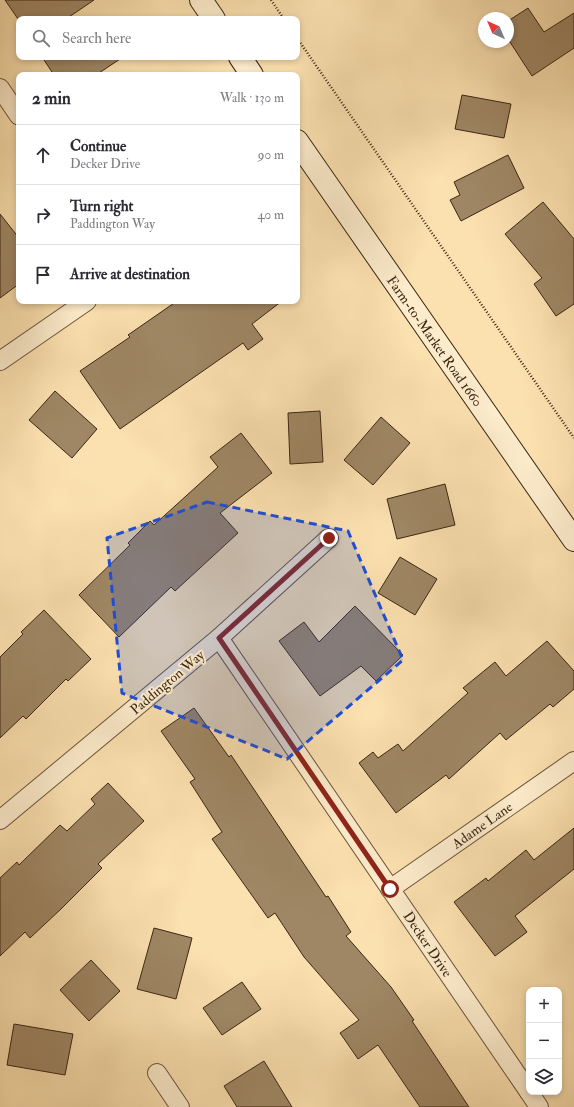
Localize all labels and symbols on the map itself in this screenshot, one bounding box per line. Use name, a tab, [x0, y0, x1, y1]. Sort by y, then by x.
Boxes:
north arrow	[478, 12, 514, 48]
street label: Farm-to-Market Road 1660	[383, 273, 486, 410]
route end	[320, 529, 338, 547]
street label: Paddington Way	[127, 646, 209, 719]
street label: Adame Lane	[448, 798, 516, 853]
route start	[381, 880, 399, 898]
street label: Decker Drive	[399, 908, 456, 980]

